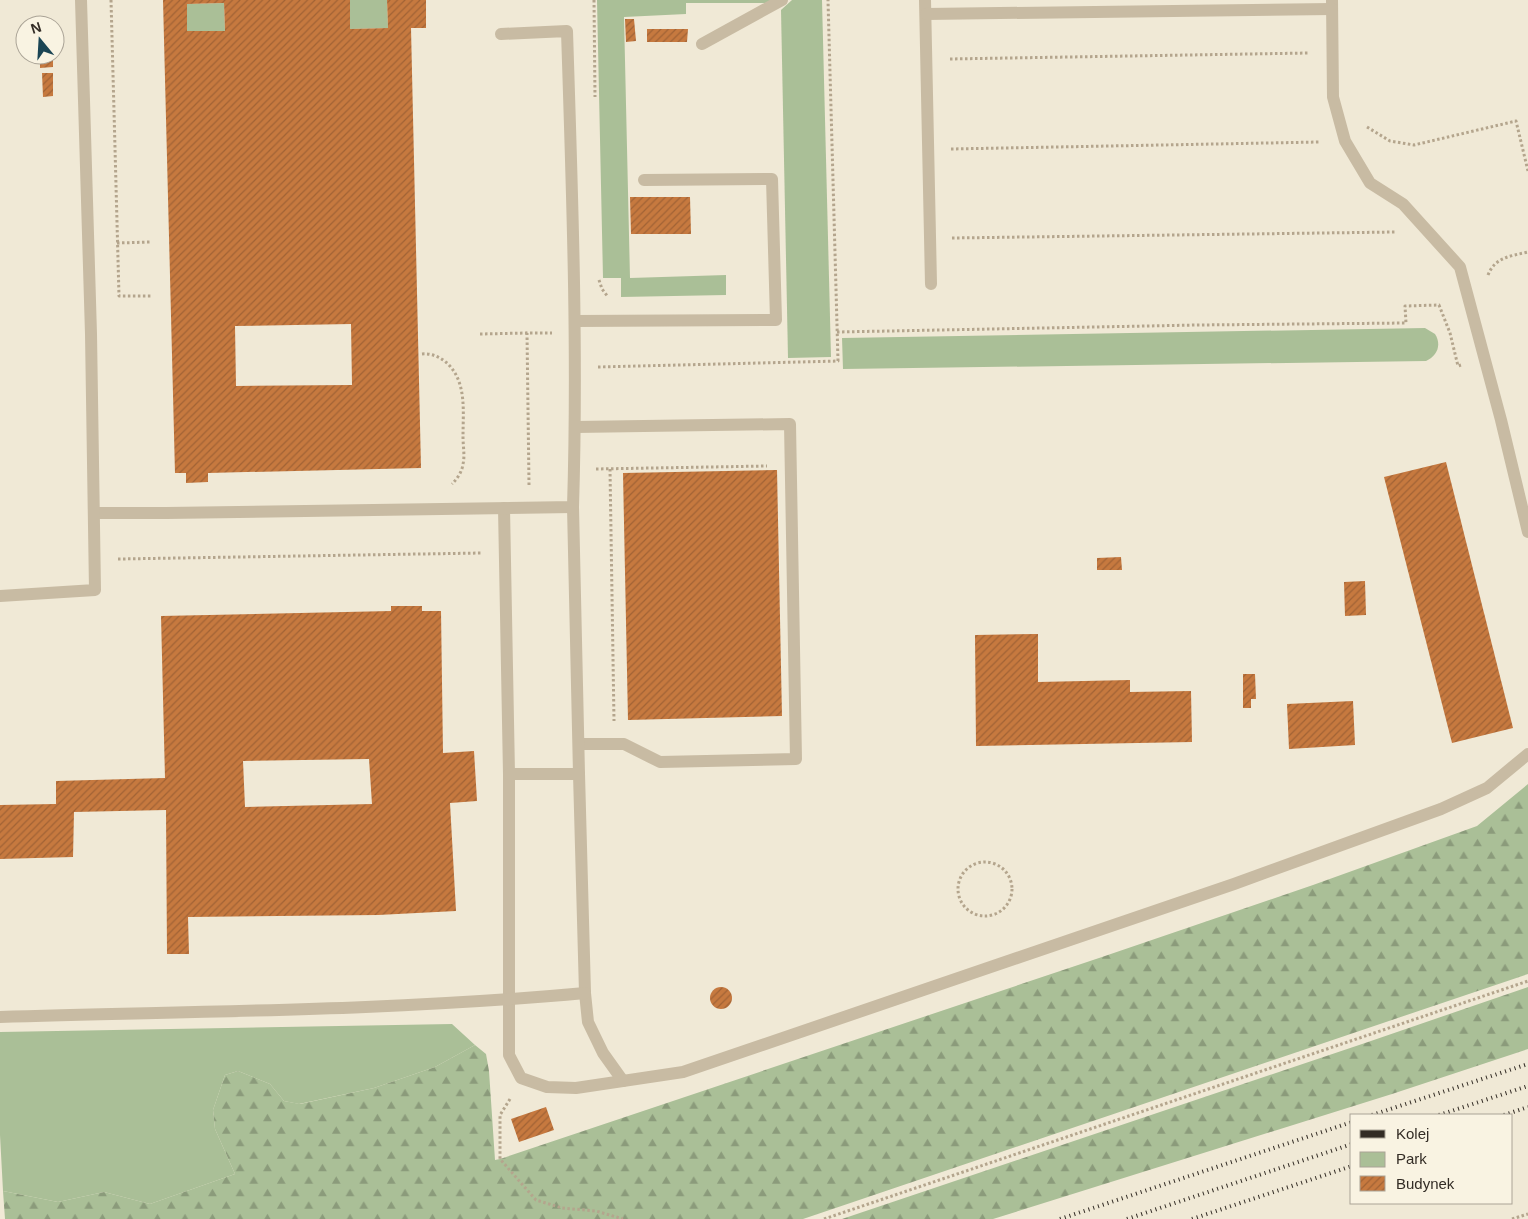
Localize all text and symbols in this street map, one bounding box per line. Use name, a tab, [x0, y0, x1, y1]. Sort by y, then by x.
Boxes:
north arrow	[15, 15, 65, 65]
text: N	[29, 18, 43, 37]
legend	[1350, 1114, 1513, 1204]
text: Kolej	[1396, 1125, 1429, 1142]
text: Park	[1396, 1150, 1427, 1167]
text: Budynek	[1396, 1175, 1455, 1192]

